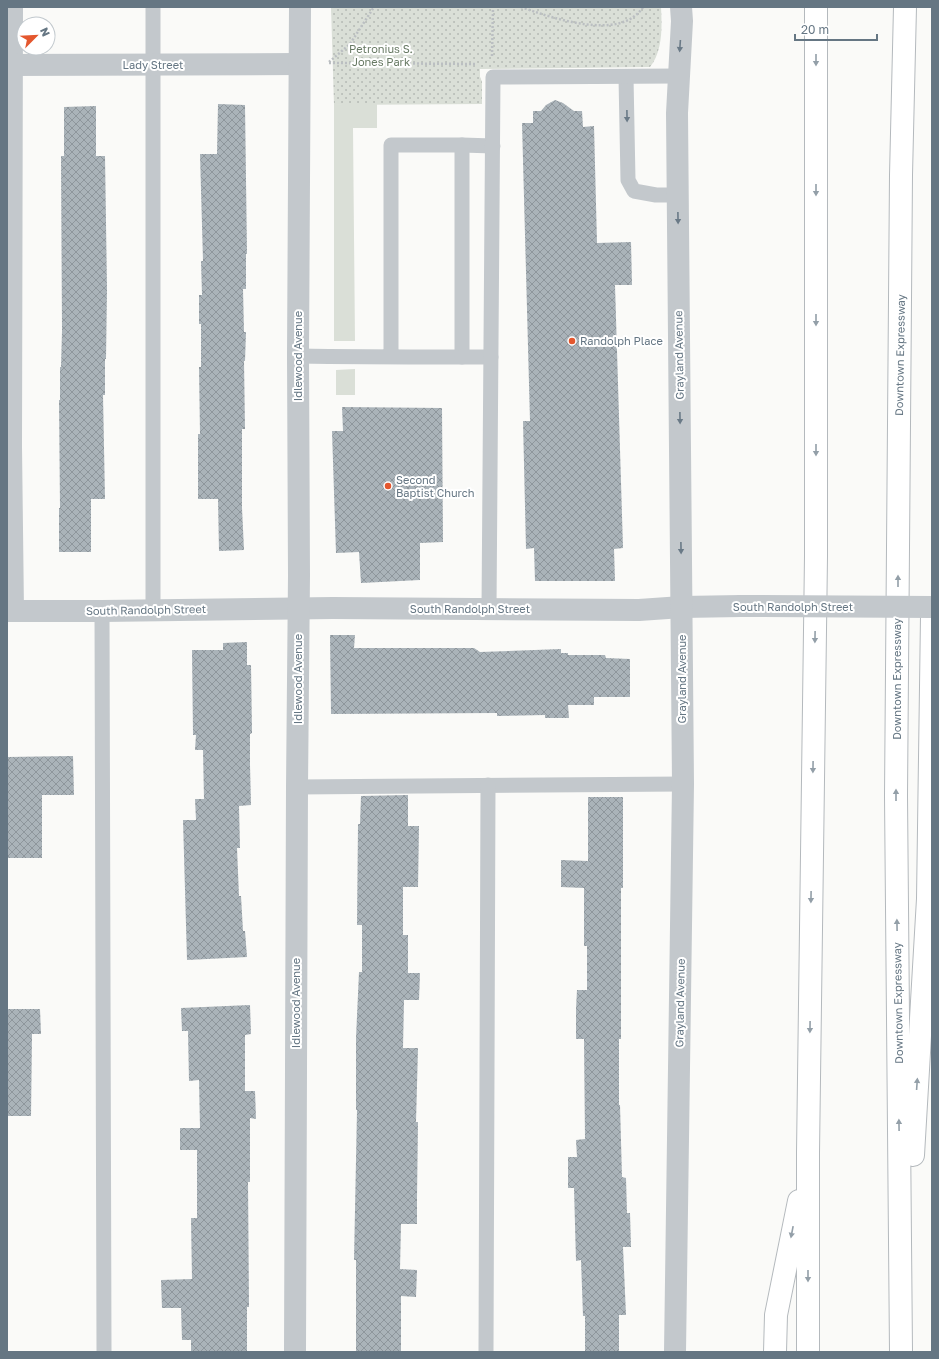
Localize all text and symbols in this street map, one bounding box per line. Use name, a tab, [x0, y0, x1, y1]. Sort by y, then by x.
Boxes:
north arrow	[16, 16, 56, 56]
scale bar	[795, 16, 877, 42]
text: 20 m	[801, 22, 829, 37]
text: N	[38, 25, 53, 38]
one-way arrow	[677, 40, 684, 52]
park label: Petronius S. Jones Park	[349, 42, 413, 68]
one-way arrow	[813, 54, 819, 67]
street label: Lady Street	[123, 58, 183, 71]
one-way arrow	[624, 110, 630, 123]
one-way arrow	[813, 184, 819, 197]
one-way arrow	[674, 212, 681, 224]
street label: Downtown Expressway	[892, 294, 907, 416]
street label: Grayland Avenue	[671, 310, 686, 400]
street label: Idlewood Avenue	[291, 311, 304, 401]
one-way arrow	[813, 314, 819, 327]
place label: Randolph Place	[580, 334, 663, 347]
marker: Randolph Place	[567, 336, 577, 346]
one-way arrow	[677, 412, 683, 425]
one-way arrow	[813, 444, 819, 457]
place label: Second Baptist Church	[396, 473, 475, 499]
marker: Second Baptist Church	[383, 481, 393, 491]
one-way arrow	[678, 542, 684, 555]
one-way arrow	[895, 574, 901, 587]
street label: South Randolph Street	[733, 600, 853, 613]
street label: South Randolph Street	[86, 602, 206, 617]
street label: South Randolph Street	[410, 602, 530, 615]
street label: Downtown Expressway	[890, 618, 903, 740]
one-way arrow	[812, 631, 818, 644]
street label: Idlewood Avenue	[291, 634, 304, 724]
street label: Grayland Avenue	[675, 635, 688, 723]
one-way arrow	[810, 761, 816, 774]
one-way arrow	[893, 788, 899, 801]
one-way arrow	[808, 891, 815, 903]
one-way arrow	[894, 918, 900, 931]
street label: Downtown Expressway	[890, 942, 905, 1064]
street label: Idlewood Avenue	[289, 958, 302, 1048]
street label: Grayland Avenue	[672, 958, 687, 1048]
one-way arrow	[807, 1021, 813, 1034]
one-way arrow	[914, 1078, 921, 1090]
one-way arrow	[896, 1118, 902, 1131]
one-way arrow	[789, 1226, 795, 1238]
one-way arrow	[805, 1270, 811, 1283]

